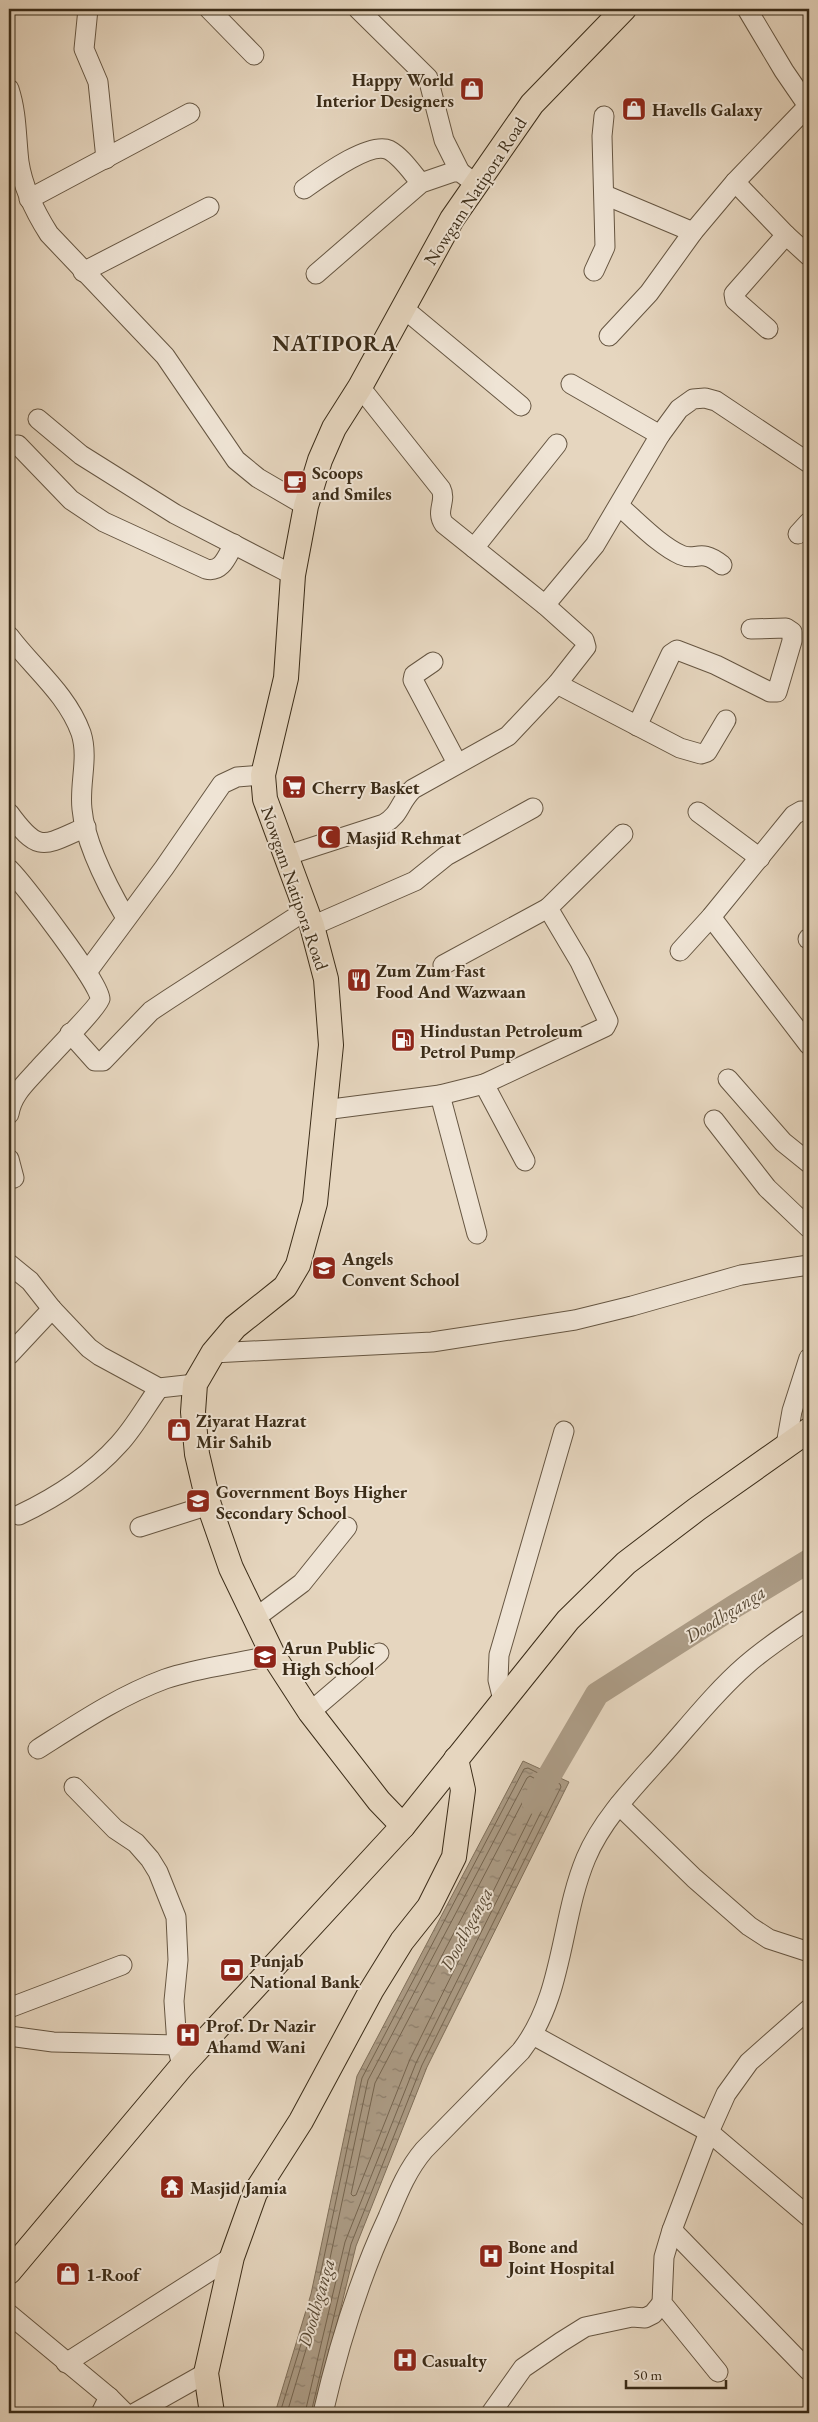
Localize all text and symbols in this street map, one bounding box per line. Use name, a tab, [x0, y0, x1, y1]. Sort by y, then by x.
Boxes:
place label: Happy World Interior Designers	[316, 68, 454, 112]
shop icon: Happy World Interior Designers	[459, 76, 485, 102]
shop icon: Havells Galaxy	[621, 96, 647, 122]
place label: Havells Galaxy	[652, 98, 763, 121]
street label: Nowgam Natipora Road	[418, 112, 532, 269]
district label: NATIPORA	[272, 329, 398, 358]
place label: Scoops and Smiles	[312, 461, 392, 505]
cafe icon: Scoops and Smiles	[282, 469, 308, 495]
supermarket icon: Cherry Basket	[281, 774, 307, 800]
place label: Cherry Basket	[312, 776, 420, 799]
street label: Nowgam Natipora Road	[256, 803, 334, 974]
mosque icon: Masjid Rehmat	[316, 824, 342, 850]
place label: Masjid Rehmat	[346, 826, 461, 849]
place label: Zum Zum Fast Food And Wazwaan	[376, 959, 526, 1003]
restaurant icon: Zum Zum Fast Food And Wazwaan	[346, 967, 372, 993]
place label: Hindustan Petroleum Petrol Pump	[420, 1019, 583, 1063]
fuel station icon: Hindustan Petroleum Petrol Pump	[390, 1027, 416, 1053]
place label: Angels Convent School	[341, 1247, 460, 1291]
school or university icon: Angels Convent School	[311, 1255, 337, 1281]
place label: Ziyarat Hazrat Mir Sahib	[196, 1409, 307, 1453]
shop icon: Ziyarat Hazrat Mir Sahib	[166, 1417, 192, 1443]
place label: Government Boys Higher Secondary School	[216, 1480, 408, 1524]
school or university icon: Government Boys Higher Secondary School	[185, 1488, 211, 1514]
water label: Doodhganga	[679, 1579, 770, 1649]
place label: Arun Public High School	[281, 1636, 376, 1680]
school or university icon: Arun Public High School	[252, 1644, 278, 1670]
water label: Doodhganga	[433, 1883, 498, 1976]
place label: Punjab National Bank	[250, 1949, 361, 1993]
bank icon: Punjab National Bank	[219, 1957, 245, 1983]
place label: Prof. Dr Nazir Ahamd Wani	[205, 2014, 317, 2058]
hospital icon: Prof. Dr Nazir Ahamd Wani	[175, 2022, 201, 2048]
temple icon: Masjid Jamia	[159, 2174, 185, 2200]
place label: Masjid Jamia	[190, 2176, 287, 2199]
place label: Bone and Joint Hospital	[506, 2235, 615, 2279]
hospital icon: Bone and Joint Hospital	[478, 2243, 504, 2269]
water label: Doodhganga	[291, 2256, 341, 2351]
shop icon: 1-Roof	[55, 2261, 81, 2287]
place label: 1-Roof	[86, 2263, 142, 2286]
hospital icon: Casualty	[392, 2347, 418, 2373]
place label: Casualty	[422, 2349, 487, 2372]
scale bar	[626, 2357, 726, 2389]
text: 50 m	[633, 2365, 662, 2384]

